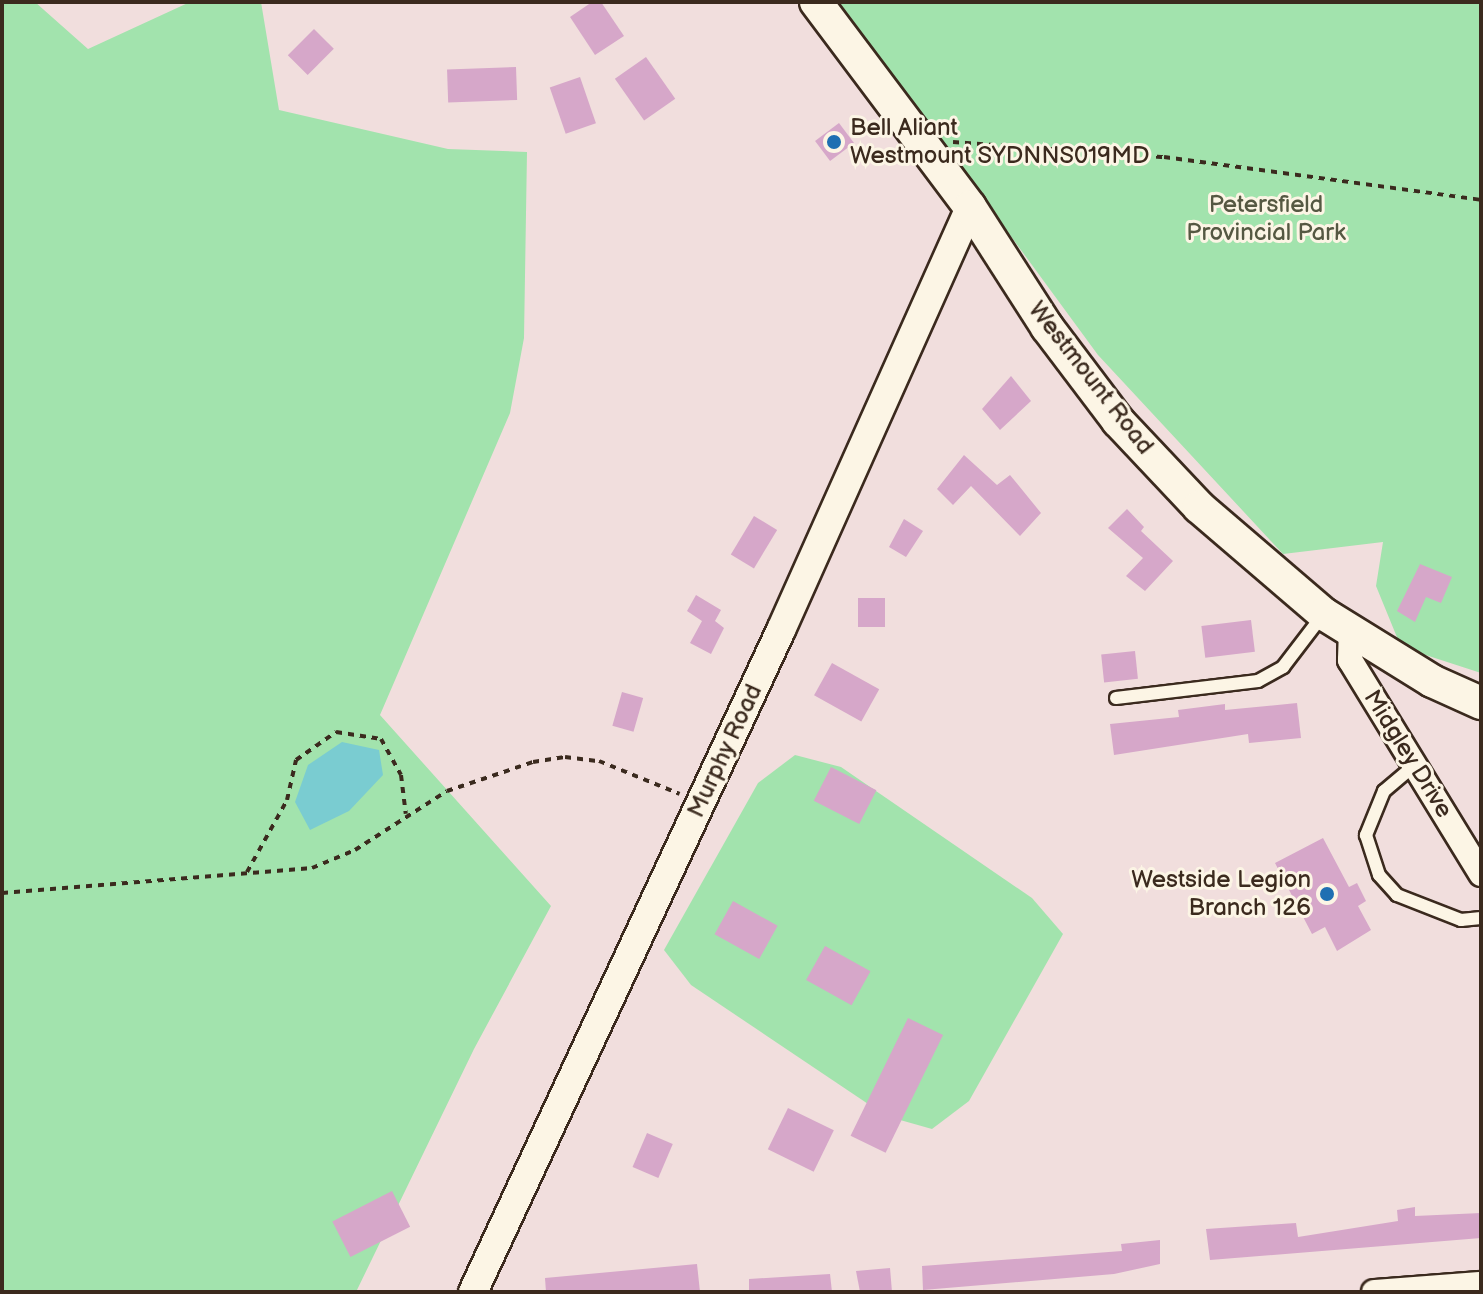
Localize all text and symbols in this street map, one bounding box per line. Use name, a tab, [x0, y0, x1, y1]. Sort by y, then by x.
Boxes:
place label: Bell Aliant Westmount SYDNNS019MD	[850, 114, 1150, 170]
marker: Bell Aliant Westmount SYDNNS019MD	[825, 133, 843, 151]
park label: Petersfield Provincial Park	[1186, 191, 1346, 247]
street label: Westmount Road	[1022, 296, 1160, 460]
street label: Murphy Road	[681, 679, 769, 823]
street label: Midgley Drive	[1357, 684, 1459, 824]
place label: Westside Legion Branch 126	[1131, 866, 1311, 922]
marker: Westside Legion Branch 126	[1318, 885, 1336, 903]

